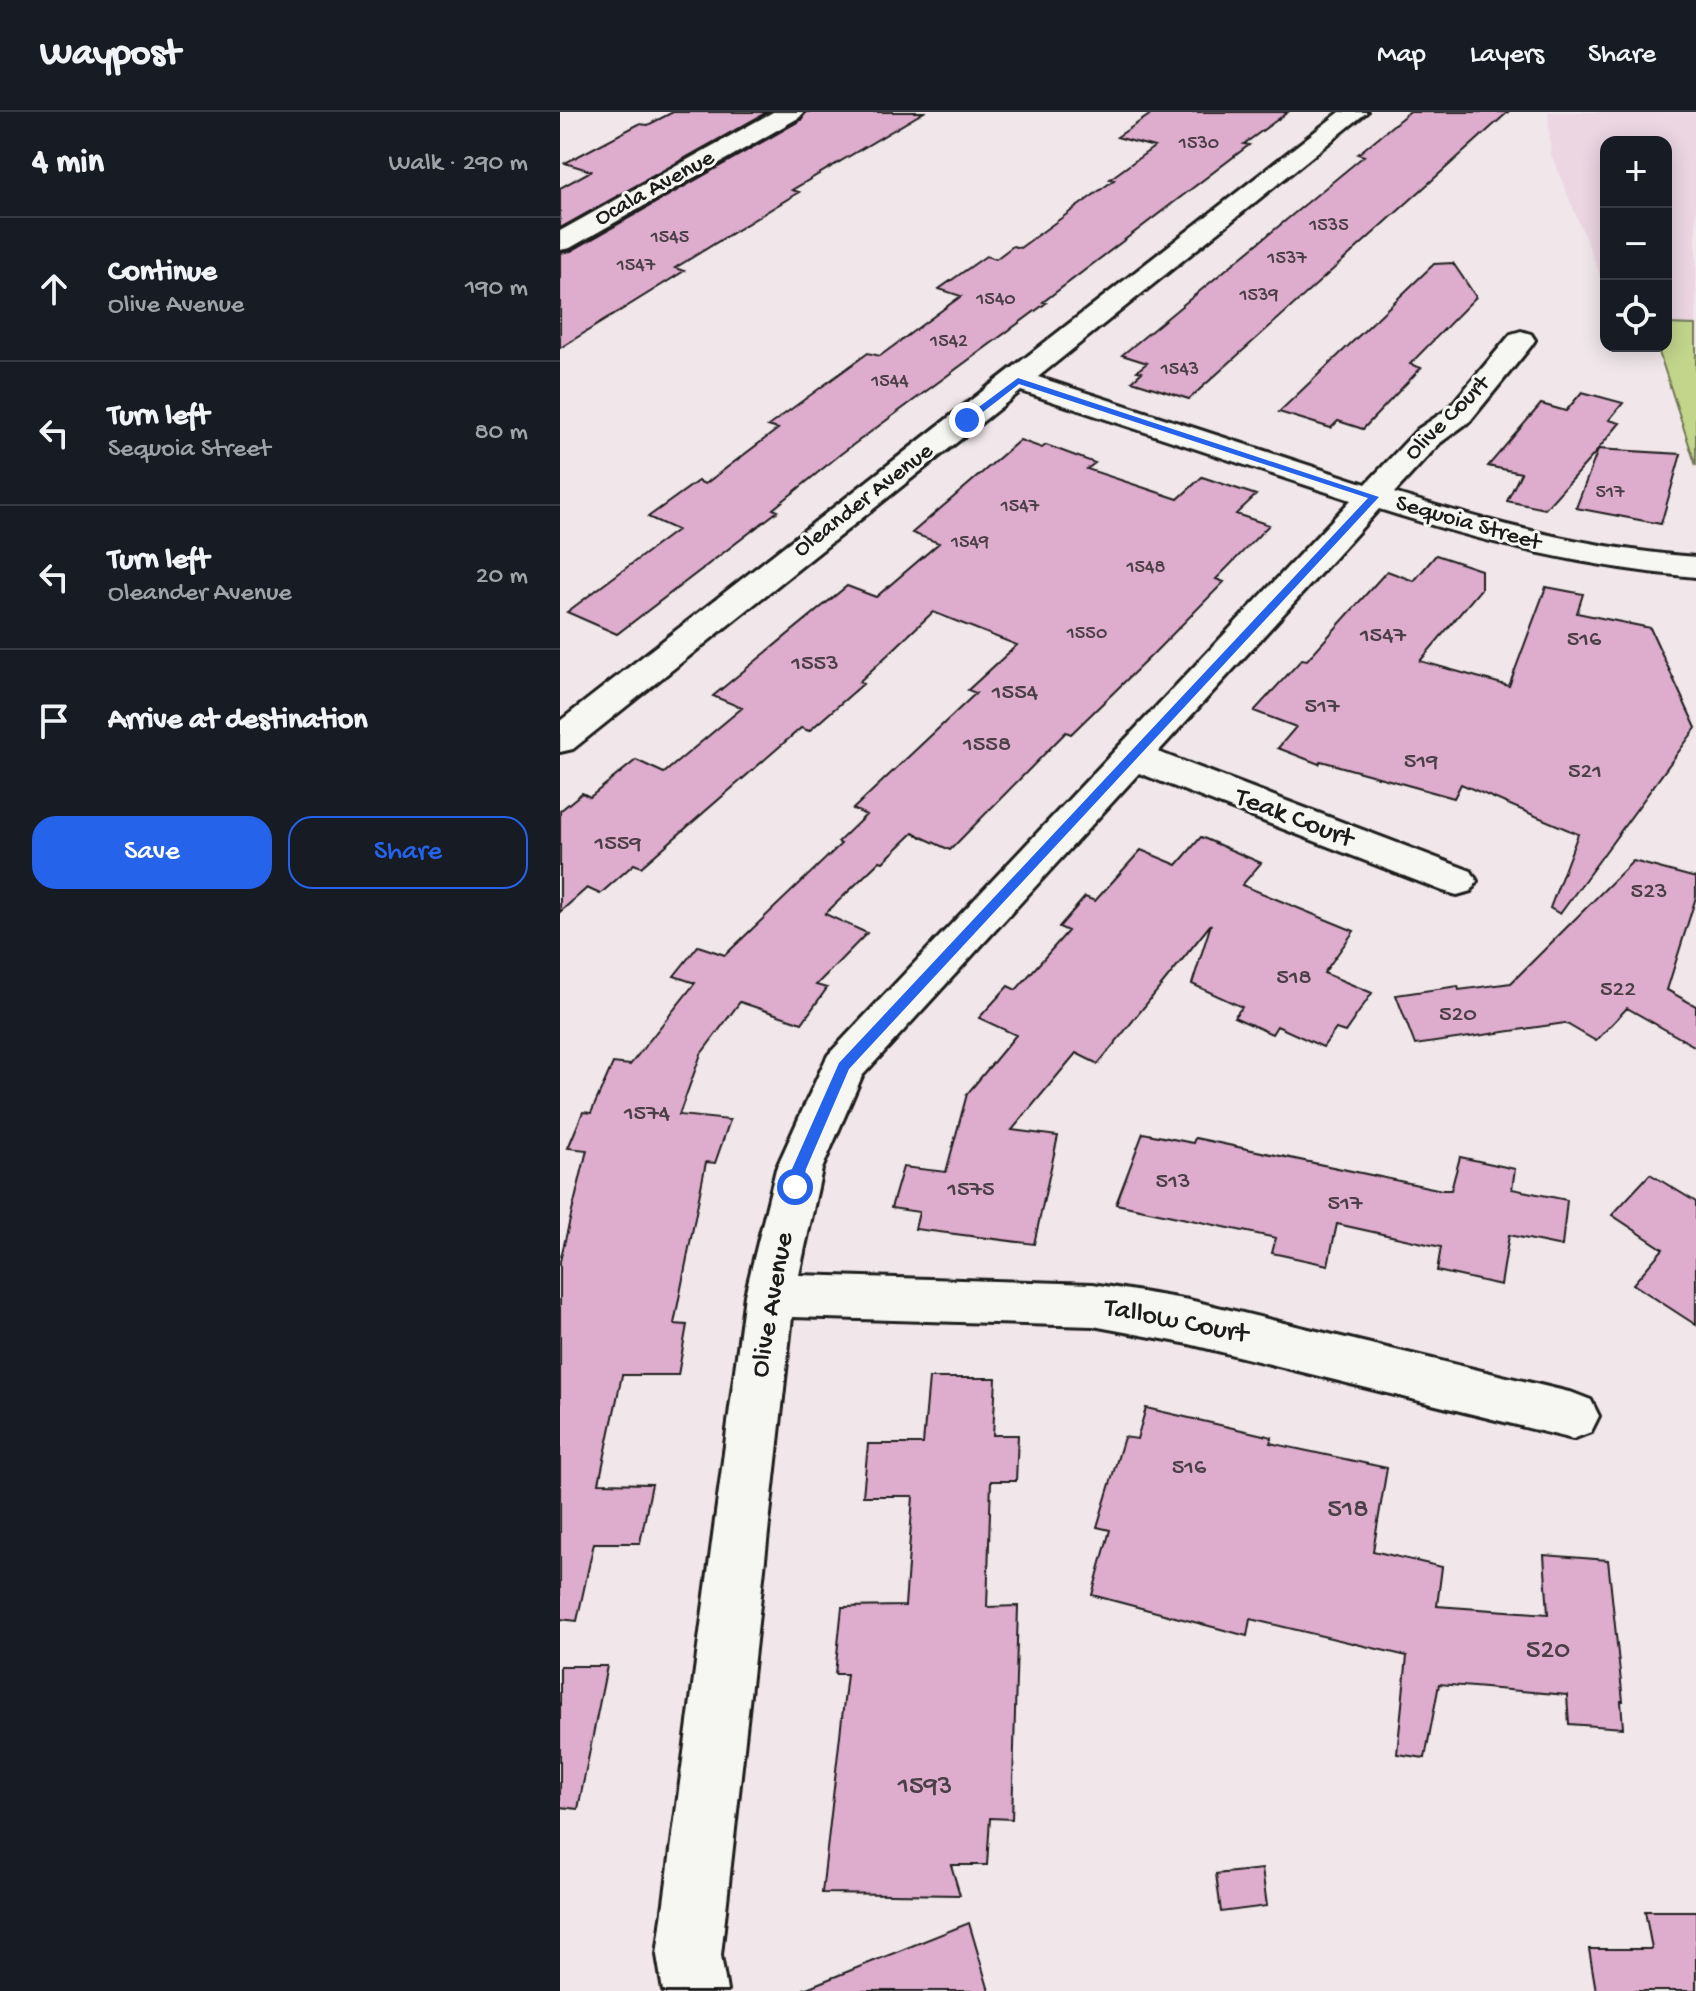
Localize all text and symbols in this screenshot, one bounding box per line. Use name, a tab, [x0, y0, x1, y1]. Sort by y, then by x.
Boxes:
text: Waypost	[40, 33, 180, 77]
text: Map	[1377, 39, 1426, 72]
text: Layers	[1470, 39, 1544, 72]
text: Share	[1588, 39, 1656, 72]
house number: 1530	[1178, 133, 1219, 156]
map controls	[1600, 136, 1672, 352]
button: +	[1600, 136, 1672, 208]
text: 4 min	[32, 144, 104, 184]
street label: Ocala Avenue	[590, 144, 720, 234]
text: Walk · 290 m	[389, 149, 528, 180]
button: −	[1600, 208, 1672, 280]
house number: 1535	[1308, 215, 1349, 238]
house number: 1545	[650, 227, 689, 250]
house number: 1537	[1266, 248, 1307, 271]
house number: 1547	[616, 255, 656, 278]
text: Continue	[108, 256, 217, 291]
icon: ahead	[32, 267, 76, 311]
text: 190 m	[465, 274, 528, 305]
button: locate	[1600, 280, 1672, 352]
house number: 1539	[1239, 285, 1279, 308]
house number: 1540	[975, 289, 1016, 312]
text: Olive Avenue	[108, 291, 244, 322]
house number: 1542	[929, 331, 968, 354]
house number: 1543	[1160, 359, 1199, 382]
street label: Olive Court	[1399, 369, 1498, 468]
house number: 1544	[870, 371, 909, 394]
text: Turn left	[108, 400, 209, 435]
route end	[949, 402, 985, 438]
icon: left	[32, 411, 76, 455]
text: 80 m	[474, 418, 528, 449]
text: Sequoia Street	[108, 435, 270, 466]
street label: Oleander Avenue	[788, 437, 940, 565]
house number: 517	[1596, 482, 1625, 505]
street label: Sequoia Street	[1392, 489, 1546, 559]
house number: 1547	[1000, 496, 1040, 519]
house number: 1549	[950, 532, 989, 555]
text: Turn left	[108, 544, 209, 579]
icon: left	[32, 555, 76, 599]
house number: 1548	[1125, 557, 1166, 580]
text: 20 m	[476, 562, 528, 593]
text: Oleander Avenue	[108, 579, 292, 610]
house number: 1547	[1359, 622, 1407, 651]
house number: 1550	[1066, 623, 1107, 646]
house number: 516	[1567, 626, 1602, 655]
house number: 1553	[790, 650, 839, 679]
house number: 1554	[991, 679, 1039, 708]
house number: 517	[1305, 693, 1340, 722]
icon: arrive	[32, 699, 76, 743]
text: Arrive at destination	[108, 704, 368, 739]
house number: 1558	[962, 731, 1011, 760]
house number: 519	[1404, 748, 1438, 777]
house number: 521	[1568, 758, 1602, 787]
street label: Teak Court	[1228, 781, 1360, 858]
button: Save	[32, 816, 272, 889]
button: Share	[288, 816, 528, 889]
house number: 1559	[594, 830, 641, 859]
house number: 523	[1631, 878, 1667, 907]
house number: 518	[1276, 964, 1312, 993]
house number: 522	[1600, 976, 1636, 1005]
house number: 520	[1439, 1001, 1477, 1030]
house number: 1574	[623, 1100, 671, 1129]
house number: 513	[1156, 1168, 1190, 1197]
route start	[777, 1169, 813, 1205]
house number: 1575	[946, 1176, 995, 1205]
house number: 517	[1328, 1190, 1363, 1219]
street label: Olive Avenue	[744, 1229, 802, 1380]
street label: Tallow Court	[1099, 1292, 1253, 1353]
house number: 516	[1172, 1454, 1207, 1483]
house number: 518	[1327, 1494, 1369, 1527]
house number: 520	[1526, 1635, 1570, 1668]
house number: 1593	[897, 1771, 952, 1804]

